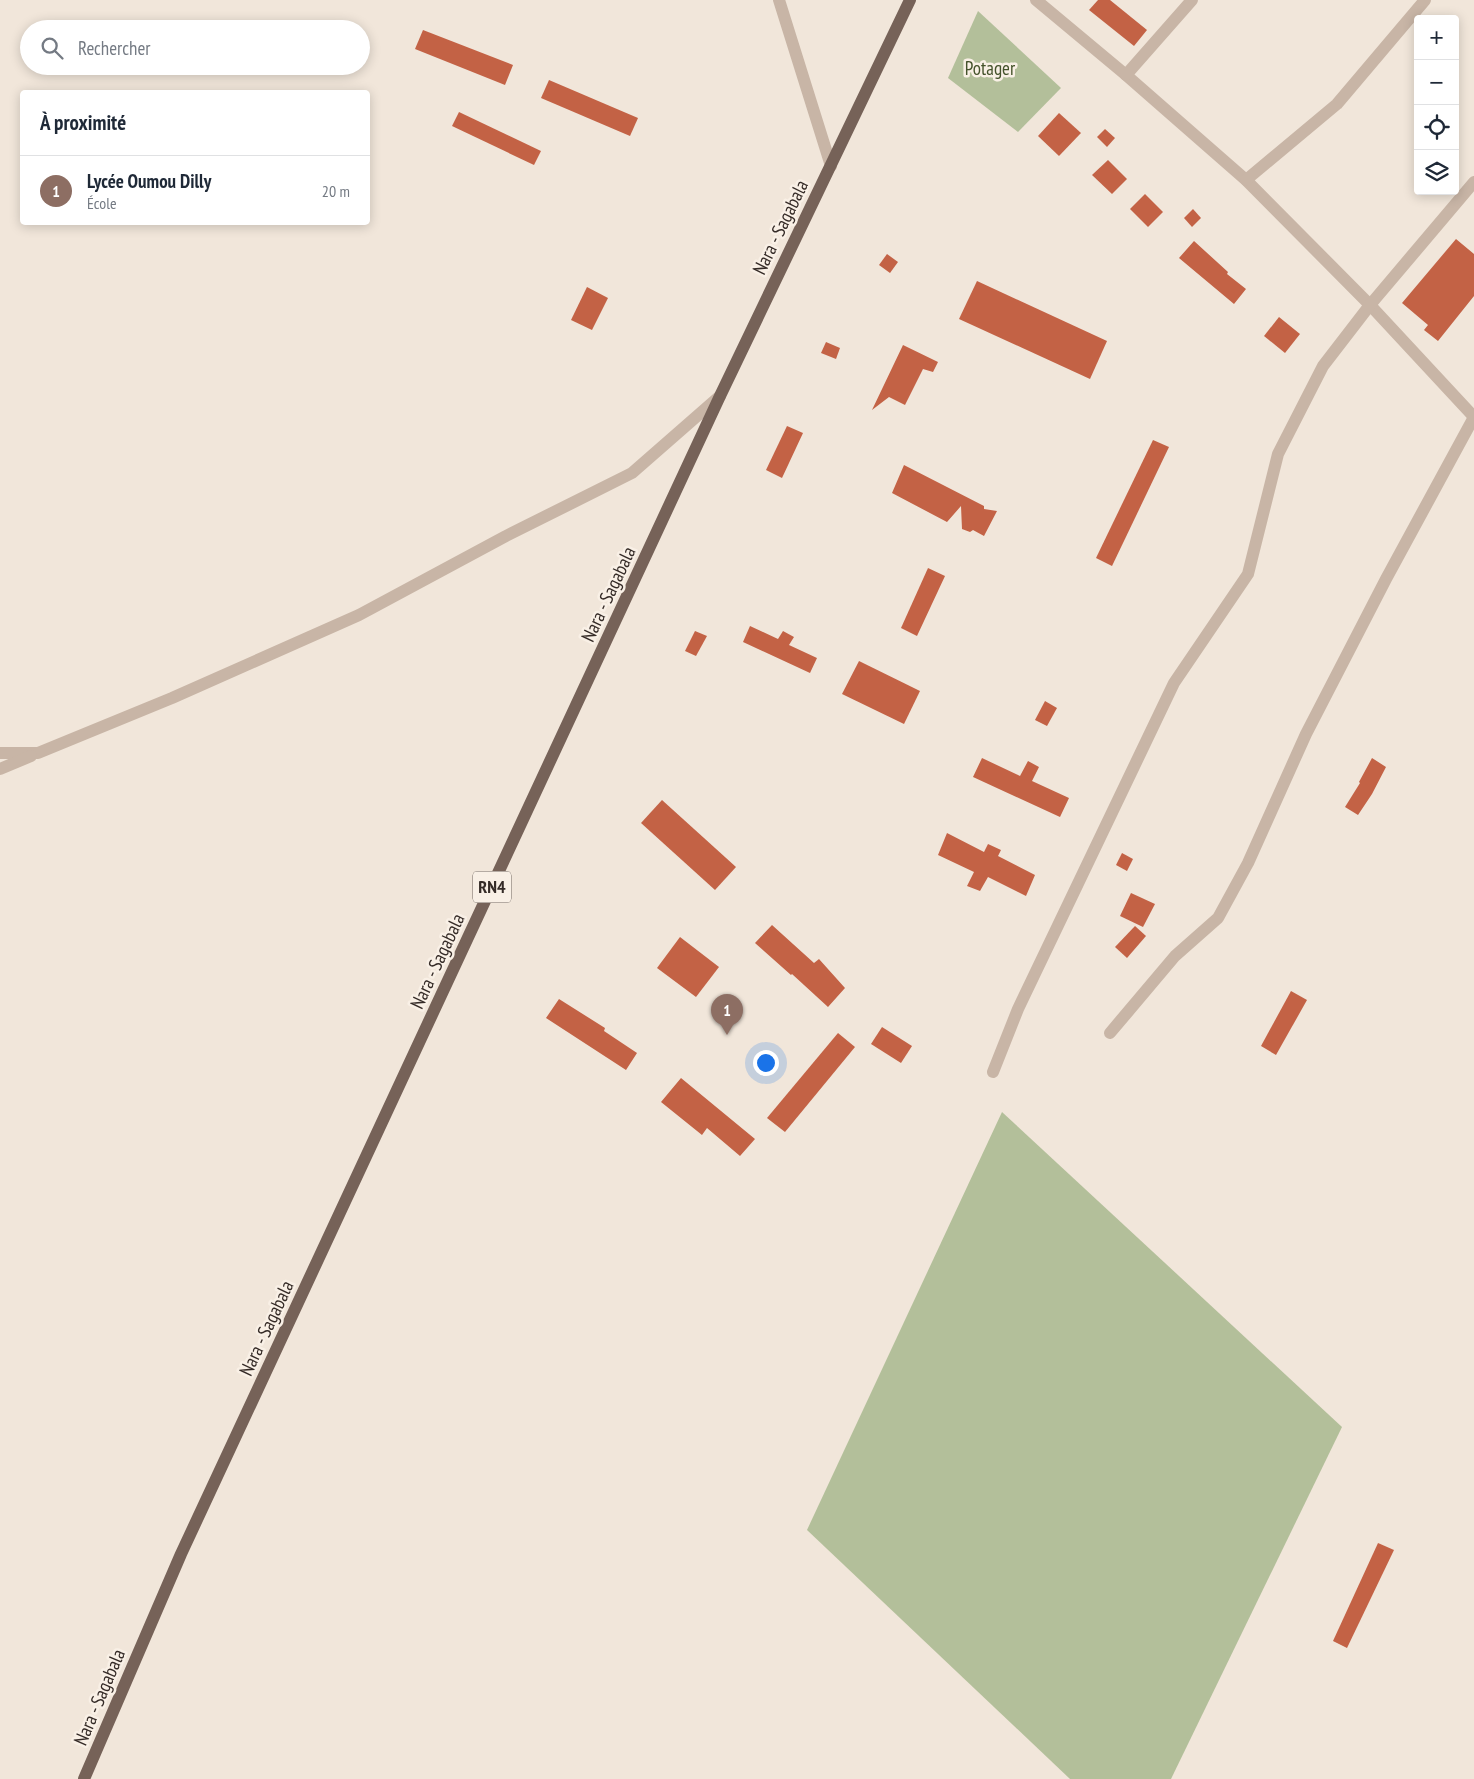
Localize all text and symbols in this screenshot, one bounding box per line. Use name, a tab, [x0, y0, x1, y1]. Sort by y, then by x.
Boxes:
map controls	[1414, 15, 1459, 195]
button: +	[1414, 15, 1459, 60]
search box	[20, 20, 370, 75]
icon: search	[38, 34, 66, 62]
text: Rechercher	[78, 36, 150, 60]
park label: Potager	[965, 56, 1016, 80]
button: −	[1414, 60, 1459, 105]
button: locate	[1414, 105, 1459, 150]
text: À proximité	[40, 109, 126, 136]
button: layers	[1414, 150, 1459, 195]
text: Lycée Oumou Dilly	[87, 169, 211, 193]
street label: Nara - Sagabala	[747, 176, 813, 278]
text: 1	[52, 181, 60, 201]
text: 20 m	[322, 181, 350, 201]
text: École	[87, 193, 117, 213]
street label: Nara - Sagabala	[576, 543, 640, 645]
road number: RN4	[473, 872, 511, 902]
street label: Nara - Sagabala	[405, 910, 469, 1012]
pin: 1	[711, 994, 743, 1035]
your location	[753, 1050, 779, 1076]
street label: Nara - Sagabala	[234, 1277, 298, 1379]
street label: Nara - Sagabala	[68, 1645, 130, 1749]

